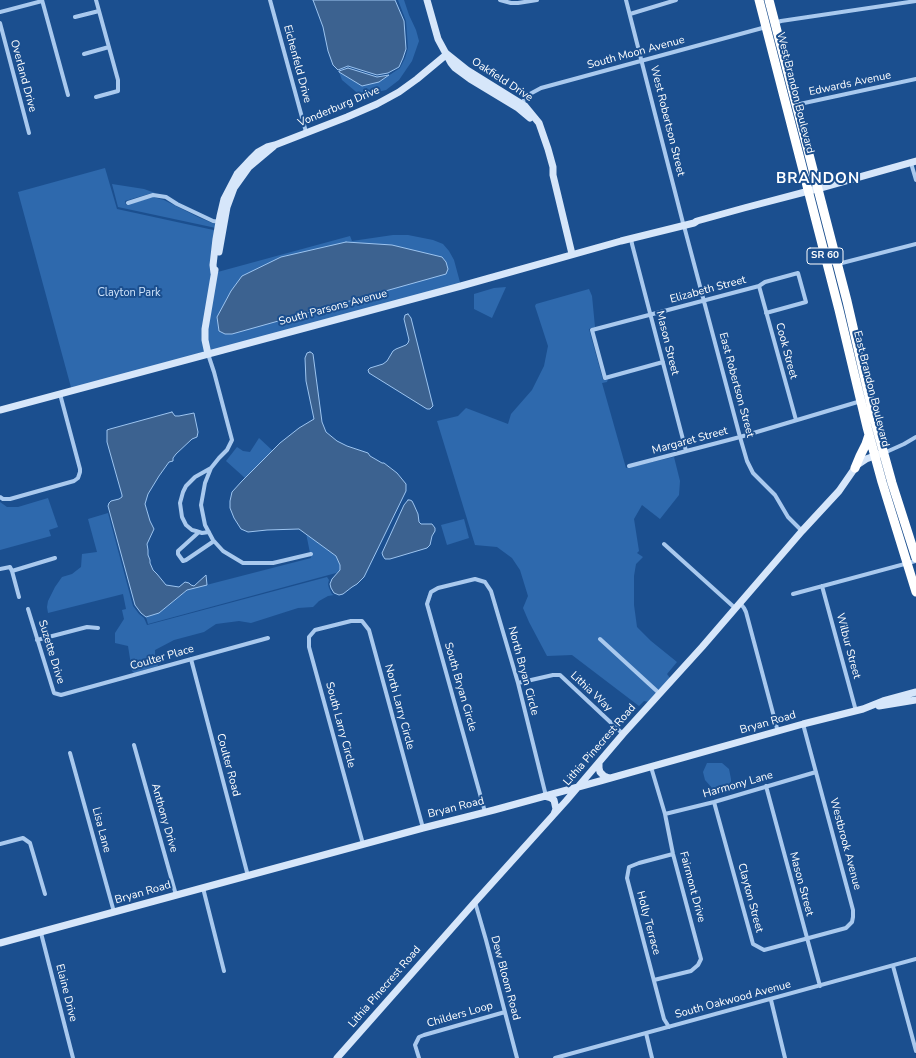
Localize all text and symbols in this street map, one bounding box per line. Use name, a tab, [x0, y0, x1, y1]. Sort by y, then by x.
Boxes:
street label: Eichenfeld Drive	[280, 24, 314, 104]
street label: West Brandon Boulevard	[774, 31, 816, 155]
street label: South Moon Avenue	[586, 34, 686, 72]
street label: Overland Drive	[7, 38, 39, 114]
street label: Oakfield Drive	[469, 55, 535, 105]
street label: West Robertson Street	[647, 64, 687, 178]
street label: Edwards Avenue	[808, 69, 892, 99]
street label: Vonderburg Drive	[296, 84, 382, 130]
district label: BRANDON	[776, 170, 860, 188]
road number: SR 60	[807, 248, 843, 264]
street label: Elizabeth Street	[668, 273, 748, 307]
park label: Clayton Park	[97, 286, 161, 300]
street label: South Parsons Avenue	[277, 287, 389, 329]
street label: Mason Street	[653, 310, 681, 376]
street label: Cook Street	[772, 321, 800, 381]
street label: East Brandon Boulevard	[850, 329, 892, 449]
street label: East Robertson Street	[716, 331, 756, 439]
street label: Margaret Street	[651, 425, 729, 457]
street label: Wilbur Street	[833, 612, 863, 680]
street label: Suzette Drive	[35, 618, 67, 686]
street label: North Bryan Circle	[505, 625, 541, 717]
street label: South Bryan Circle	[441, 641, 479, 733]
street label: Coulter Place	[129, 643, 195, 673]
street label: North Larry Circle	[381, 663, 417, 751]
street label: Lithia Way	[567, 669, 615, 715]
street label: South Larry Circle	[322, 681, 358, 769]
street label: Lithia Pinecrest Road	[561, 702, 639, 788]
street label: Bryan Road	[738, 709, 798, 737]
street label: Coulter Road	[213, 732, 243, 798]
street label: Harmony Lane	[701, 769, 775, 801]
street label: Anthony Drive	[148, 782, 180, 854]
street label: Bryan Road	[426, 795, 486, 821]
street label: Westbrook Avenue	[826, 797, 864, 891]
street label: Lisa Lane	[89, 806, 113, 854]
street label: Fairmont Drive	[676, 850, 708, 924]
street label: Mason Street	[786, 851, 816, 917]
street label: Clayton Street	[734, 862, 766, 934]
street label: Bryan Road	[113, 879, 173, 907]
street label: Holly Terrace	[633, 890, 663, 956]
street label: Dew Bloom Road	[487, 934, 523, 1022]
street label: Lithia Pinecrest Road	[346, 944, 424, 1030]
street label: Elaine Drive	[52, 963, 80, 1023]
street label: South Oakwood Avenue	[674, 978, 792, 1022]
street label: Childers Loop	[425, 999, 495, 1031]

